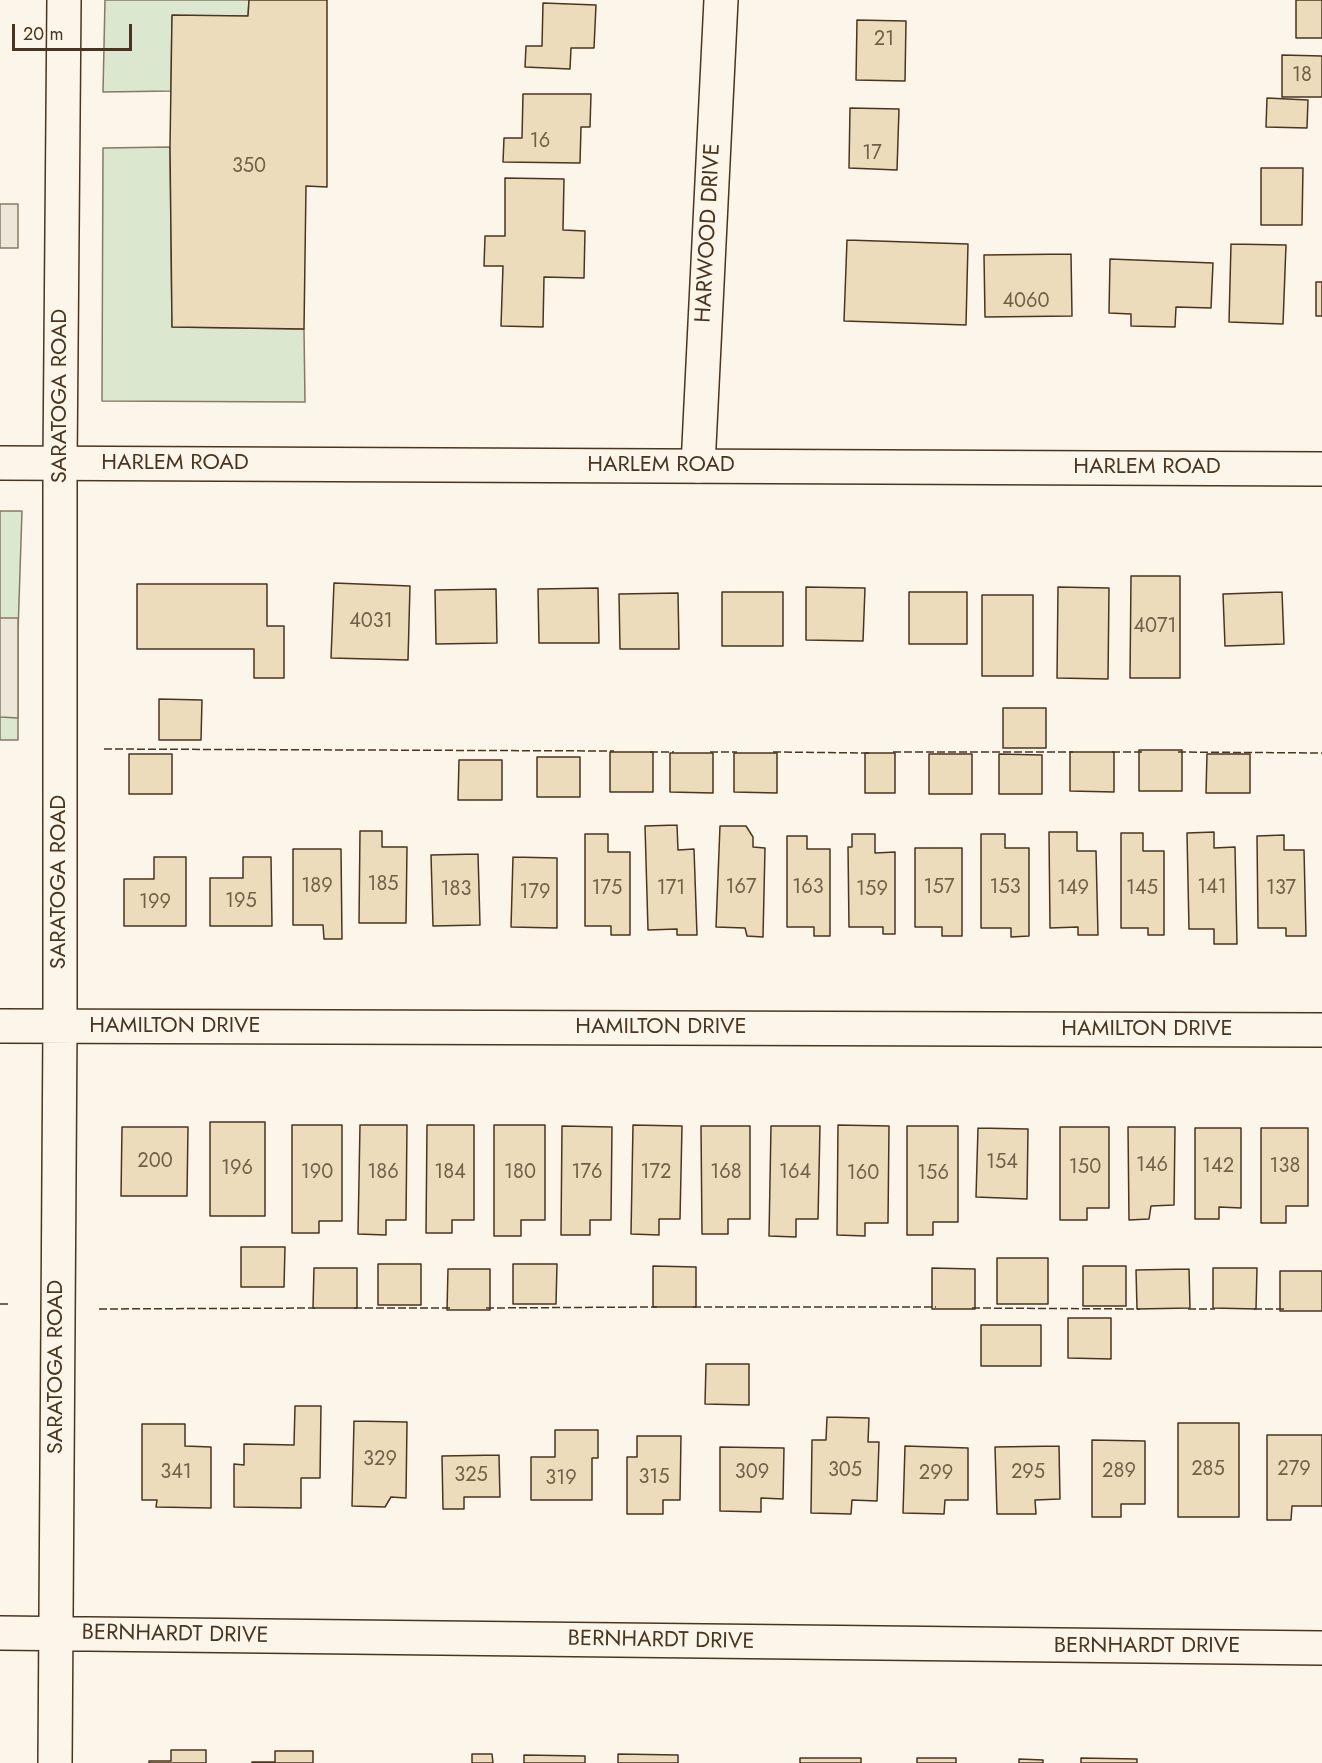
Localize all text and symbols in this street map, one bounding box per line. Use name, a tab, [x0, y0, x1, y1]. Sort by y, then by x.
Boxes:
scale bar	[15, 12, 135, 50]
text: 20 m	[23, 21, 63, 47]
house number: 21	[874, 28, 894, 52]
house number: 18	[1292, 64, 1312, 88]
house number: 16	[530, 130, 550, 154]
house number: 17	[862, 142, 882, 166]
street label: HARWOOD DRIVE	[691, 143, 727, 323]
house number: 350	[232, 155, 266, 179]
house number: 4060	[1002, 290, 1050, 314]
street label: SARATOGA ROAD	[48, 309, 74, 483]
street label: HARLEM ROAD	[101, 451, 249, 477]
street label: HARLEM ROAD	[587, 453, 735, 479]
street label: HARLEM ROAD	[1073, 455, 1221, 481]
house number: 4031	[349, 610, 393, 634]
house number: 4071	[1133, 615, 1177, 639]
street label: SARATOGA ROAD	[47, 795, 73, 969]
house number: 185	[367, 873, 399, 897]
house number: 189	[301, 875, 333, 899]
house number: 167	[725, 876, 757, 900]
house number: 163	[792, 876, 824, 900]
house number: 157	[924, 876, 954, 900]
house number: 153	[989, 876, 1021, 900]
house number: 141	[1197, 876, 1227, 900]
house number: 175	[592, 877, 622, 901]
house number: 171	[657, 877, 685, 901]
house number: 149	[1057, 877, 1089, 901]
house number: 145	[1126, 877, 1158, 901]
house number: 137	[1266, 877, 1296, 901]
house number: 183	[441, 878, 471, 902]
house number: 159	[856, 878, 888, 902]
house number: 179	[519, 881, 551, 905]
house number: 195	[225, 890, 257, 914]
house number: 199	[139, 891, 171, 915]
street label: HAMILTON DRIVE	[89, 1014, 261, 1040]
street label: HAMILTON DRIVE	[575, 1015, 747, 1041]
street label: HAMILTON DRIVE	[1061, 1017, 1233, 1043]
house number: 200	[137, 1150, 173, 1174]
house number: 154	[986, 1151, 1018, 1175]
house number: 146	[1136, 1154, 1168, 1178]
house number: 142	[1202, 1155, 1234, 1179]
house number: 138	[1270, 1155, 1300, 1179]
house number: 150	[1069, 1156, 1101, 1180]
house number: 196	[221, 1157, 253, 1181]
house number: 190	[301, 1161, 333, 1185]
house number: 186	[367, 1161, 399, 1185]
house number: 184	[434, 1161, 466, 1185]
house number: 180	[504, 1161, 536, 1185]
house number: 176	[571, 1161, 603, 1185]
house number: 172	[641, 1161, 671, 1185]
house number: 168	[710, 1161, 742, 1185]
house number: 164	[779, 1161, 811, 1185]
house number: 160	[847, 1162, 879, 1186]
house number: 156	[917, 1162, 949, 1186]
street label: SARATOGA ROAD	[44, 1280, 70, 1454]
house number: 329	[363, 1448, 397, 1472]
house number: 285	[1191, 1458, 1225, 1482]
house number: 279	[1277, 1458, 1311, 1482]
house number: 305	[828, 1459, 862, 1483]
house number: 289	[1102, 1460, 1136, 1484]
house number: 341	[160, 1461, 192, 1485]
house number: 309	[735, 1461, 769, 1485]
house number: 295	[1011, 1461, 1045, 1485]
house number: 299	[919, 1462, 953, 1486]
house number: 325	[454, 1464, 488, 1488]
house number: 315	[638, 1466, 670, 1490]
house number: 319	[545, 1467, 577, 1491]
street label: BERNHARDT DRIVE	[81, 1620, 269, 1650]
street label: BERNHARDT DRIVE	[567, 1626, 755, 1656]
street label: BERNHARDT DRIVE	[1054, 1634, 1240, 1660]

